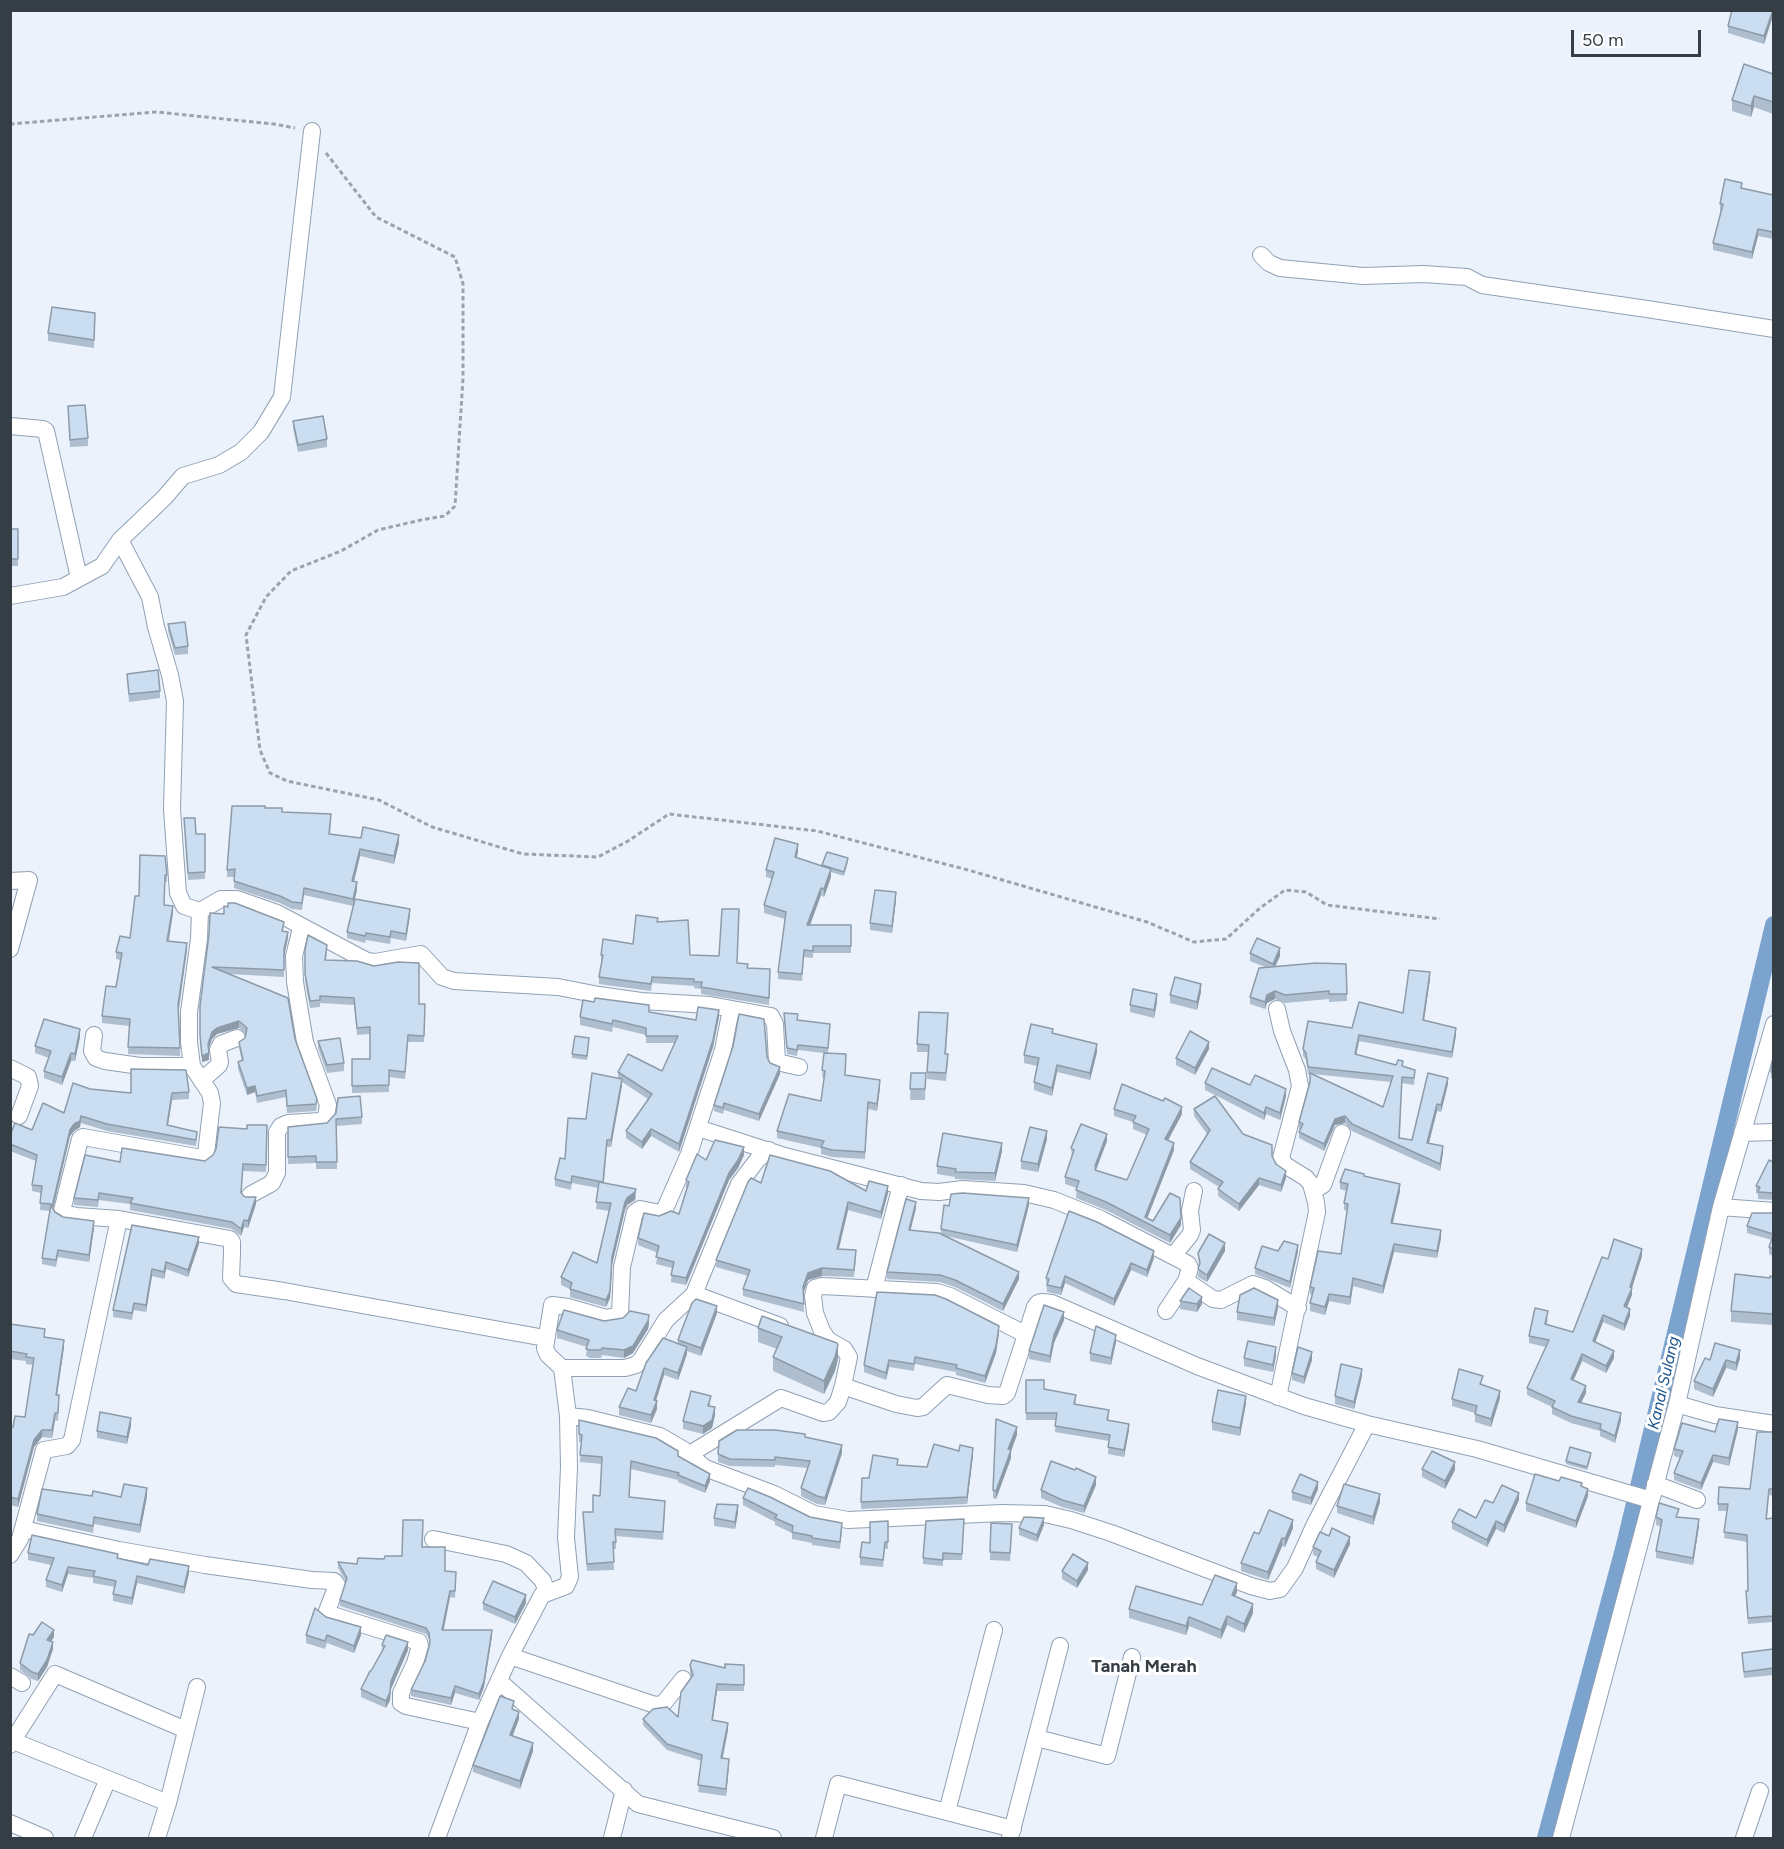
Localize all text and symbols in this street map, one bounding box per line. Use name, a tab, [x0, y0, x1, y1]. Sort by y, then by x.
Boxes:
scale bar	[1574, 18, 1704, 56]
text: 50 m	[1582, 29, 1624, 51]
water label: Kanal Sulang	[1644, 1335, 1684, 1431]
district label: Tanah Merah	[1091, 1656, 1197, 1678]

